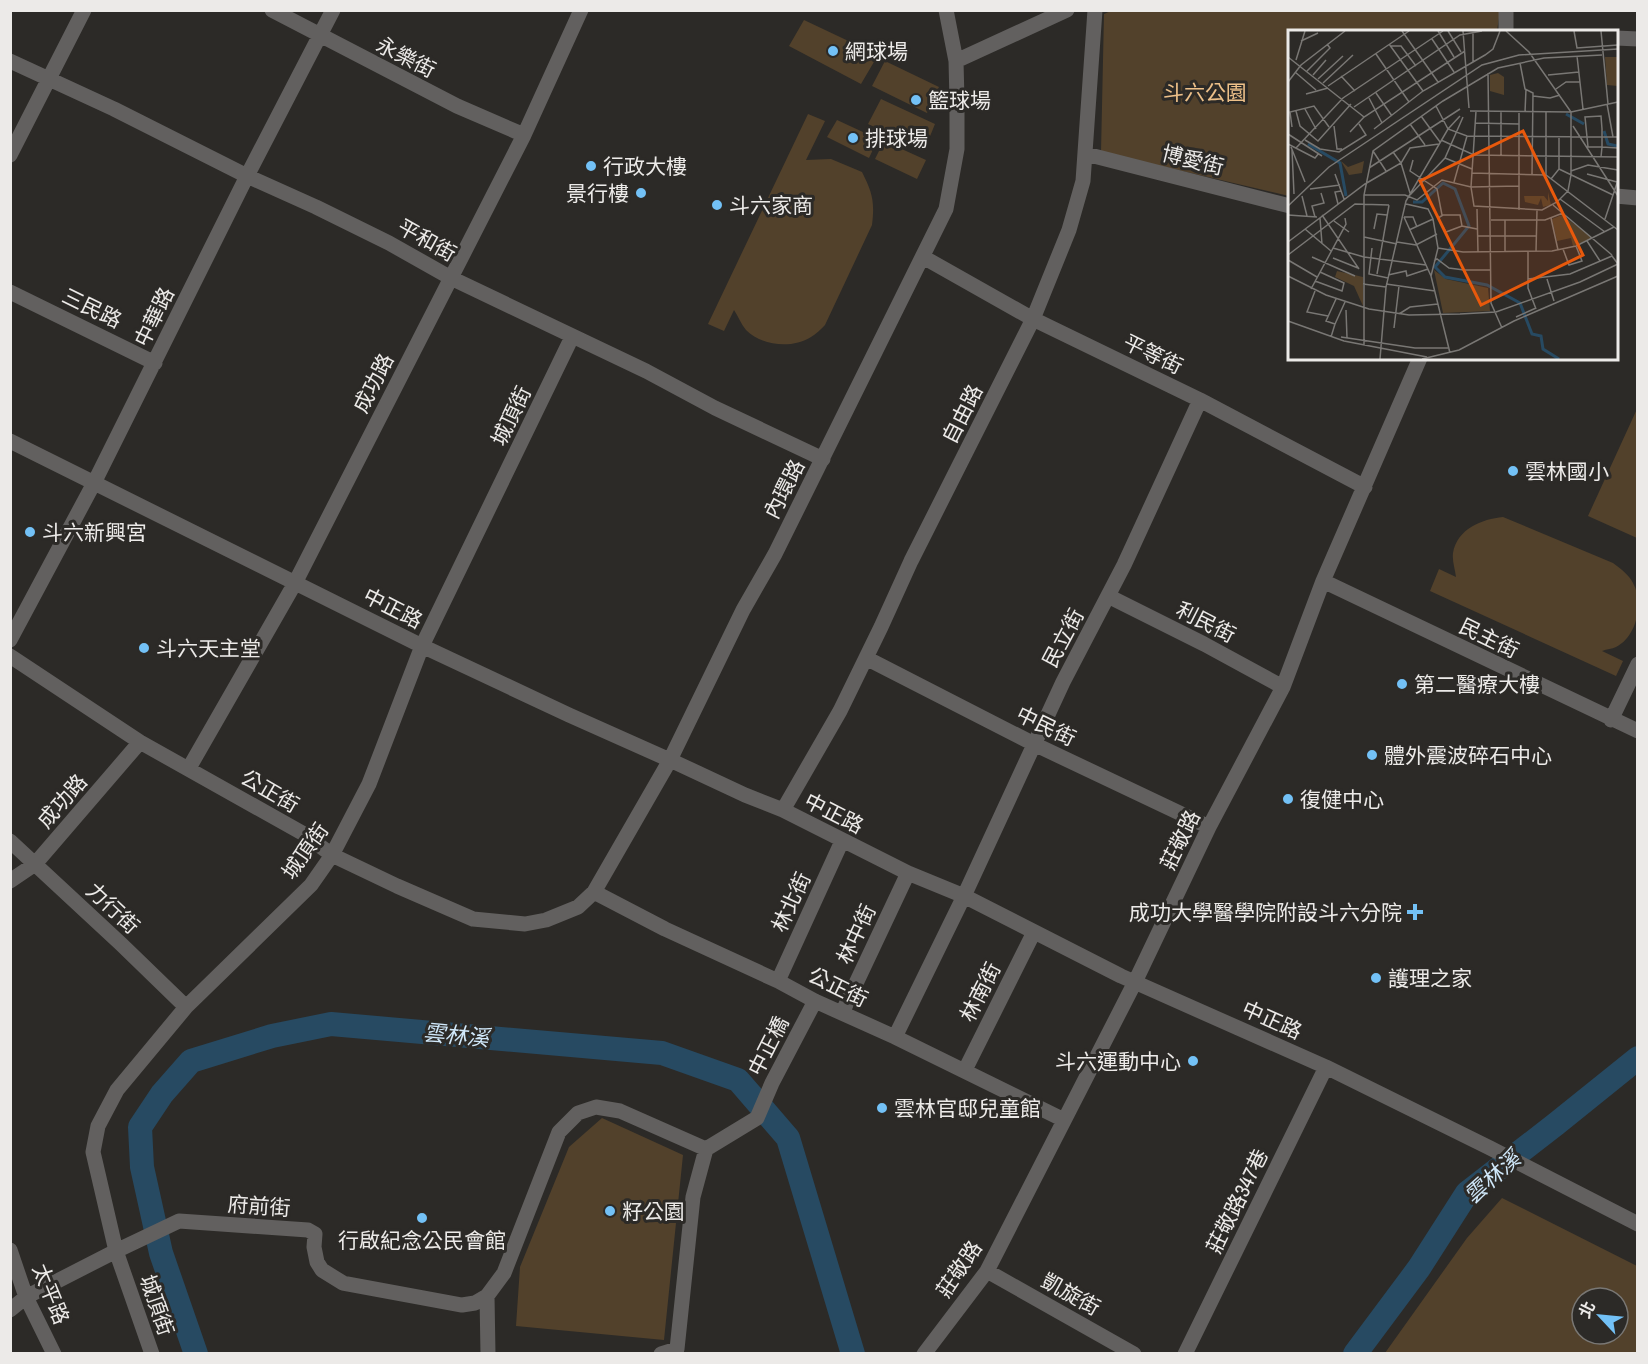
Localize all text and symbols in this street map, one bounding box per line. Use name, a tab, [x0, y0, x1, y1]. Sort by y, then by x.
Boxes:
street label: 永樂街	[371, 30, 441, 84]
inset map	[1288, 30, 1618, 360]
place label: 網球場	[845, 37, 908, 66]
marker: 網球場	[826, 44, 840, 58]
park label: 斗六公園	[1163, 78, 1247, 107]
place label: 籃球場	[928, 86, 991, 115]
marker: 籃球場	[909, 93, 923, 107]
place label: 排球場	[865, 124, 928, 153]
marker: 排球場	[846, 131, 860, 145]
street label: 博愛街	[1159, 138, 1227, 182]
place label: 行政大樓	[603, 152, 687, 181]
marker: 行政大樓	[584, 159, 598, 173]
place label: 景行樓	[566, 179, 629, 208]
marker: 景行樓	[634, 186, 648, 200]
place label: 斗六家商	[729, 191, 813, 220]
marker: 斗六家商	[710, 198, 724, 212]
street label: 平和街	[392, 212, 462, 268]
street label: 三民路	[57, 281, 127, 335]
street label: 中華路	[127, 282, 181, 352]
street label: 平等街	[1118, 327, 1188, 381]
street label: 成功路	[346, 348, 400, 418]
street label: 自由路	[935, 379, 989, 449]
street label: 城頂街	[484, 381, 538, 451]
street label: 內環路	[757, 454, 811, 524]
place label: 雲林國小	[1525, 457, 1609, 486]
marker: 雲林國小	[1506, 464, 1520, 478]
place label: 斗六新興宮	[42, 518, 147, 547]
marker: 斗六新興宮	[23, 525, 37, 539]
street label: 中正路	[358, 581, 428, 635]
street label: 利民街	[1171, 595, 1241, 649]
street label: 民立街	[1035, 603, 1091, 673]
street label: 民主街	[1454, 611, 1524, 665]
place label: 斗六天主堂	[156, 634, 261, 663]
marker: 斗六天主堂	[137, 641, 151, 655]
place label: 第二醫療大樓	[1414, 670, 1540, 699]
marker: 第二醫療大樓	[1395, 677, 1409, 691]
street label: 中民街	[1011, 699, 1081, 753]
place label: 體外震波碎石中心	[1384, 741, 1552, 770]
marker: 體外震波碎石中心	[1365, 748, 1379, 762]
street label: 公正街	[235, 763, 305, 819]
street label: 成功路	[30, 768, 94, 834]
place label: 復健中心	[1300, 785, 1384, 814]
street label: 中正路	[799, 786, 869, 840]
marker: 復健中心	[1281, 792, 1295, 806]
street label: 莊敬路	[1153, 805, 1207, 875]
street label: 城頂街	[275, 817, 335, 885]
street label: 林北街	[765, 867, 817, 937]
street label: 力行街	[80, 876, 146, 940]
place label: 成功大學醫學院附設斗六分院	[1129, 898, 1402, 927]
street label: 林中街	[830, 899, 882, 969]
marker: 成功大學醫學院附設斗六分院	[1406, 903, 1424, 921]
street label: 林南街	[953, 957, 1007, 1027]
street label: 公正街	[803, 960, 873, 1014]
place label: 護理之家	[1388, 964, 1472, 993]
marker: 護理之家	[1369, 971, 1383, 985]
street label: 中正路	[1237, 994, 1307, 1046]
street label: 中正橋	[741, 1011, 795, 1081]
water label: 雲林溪	[422, 1017, 493, 1053]
place label: 斗六運動中心	[1055, 1047, 1181, 1076]
marker: 斗六運動中心	[1186, 1054, 1200, 1068]
place label: 雲林官邸兒童館	[894, 1094, 1041, 1123]
marker: 雲林官邸兒童館	[875, 1101, 889, 1115]
water label: 雲林溪	[1457, 1142, 1529, 1210]
street label: 莊敬路347巷	[1199, 1144, 1275, 1258]
street label: 府前街	[227, 1189, 291, 1223]
place label: 籽公園	[622, 1197, 685, 1226]
marker: 籽公園	[603, 1204, 617, 1218]
marker: 行啟紀念公民會館	[415, 1211, 429, 1225]
place label: 行啟紀念公民會館	[338, 1226, 506, 1255]
street label: 莊敬路	[929, 1235, 989, 1303]
street label: 太平路	[26, 1259, 76, 1329]
street label: 凱旋街	[1036, 1266, 1106, 1322]
street label: 城頂街	[133, 1270, 181, 1340]
north arrow	[1570, 1286, 1630, 1346]
text: 北	[1573, 1297, 1600, 1321]

